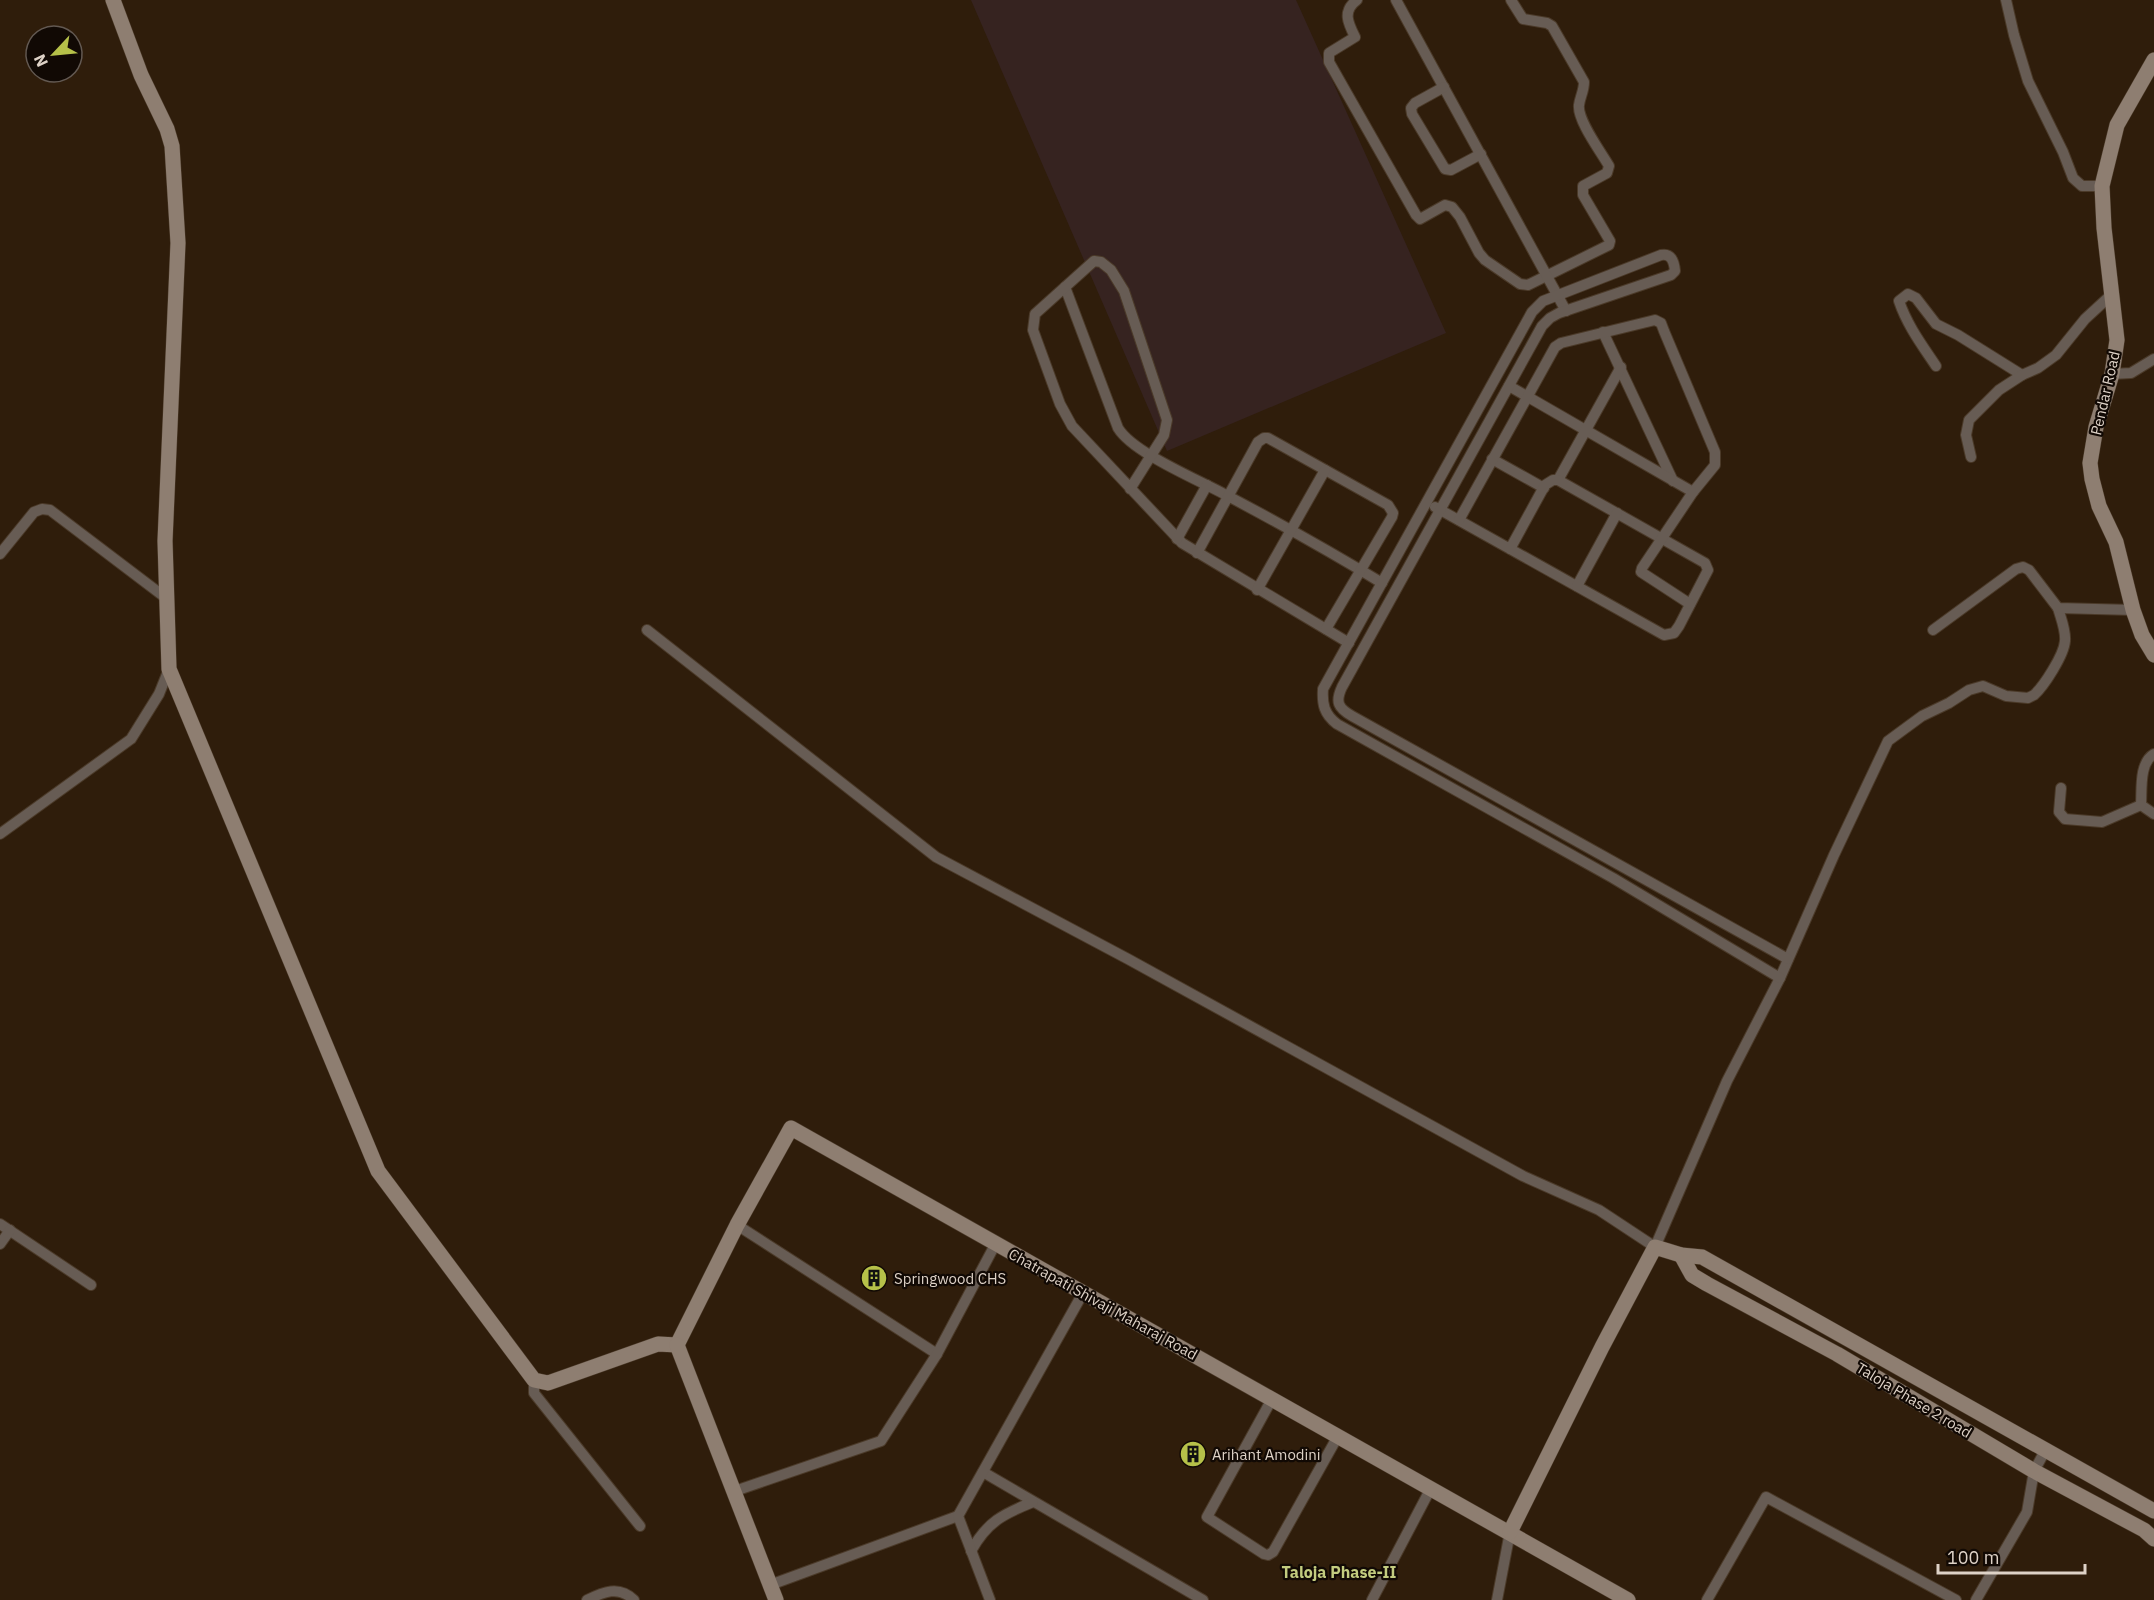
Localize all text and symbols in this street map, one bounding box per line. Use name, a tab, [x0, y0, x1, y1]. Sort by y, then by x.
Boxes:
north arrow	[24, 24, 84, 84]
text: N	[29, 51, 52, 70]
street label: Pendar Road	[2086, 349, 2124, 437]
street label: Chatrapati Shivaji Maharaj Road	[1005, 1244, 1201, 1364]
building icon: Springwood CHS	[859, 1263, 889, 1293]
place label: Springwood CHS	[894, 1269, 1006, 1288]
street label: Taloja Phase 2 road	[1853, 1358, 1975, 1442]
building icon: Arihant Amodini	[1178, 1439, 1208, 1469]
place label: Arihant Amodini	[1212, 1445, 1321, 1464]
scale bar	[1938, 1537, 2085, 1575]
text: 100 m	[1947, 1546, 1999, 1569]
district label: Taloja Phase-II	[1282, 1562, 1396, 1582]

